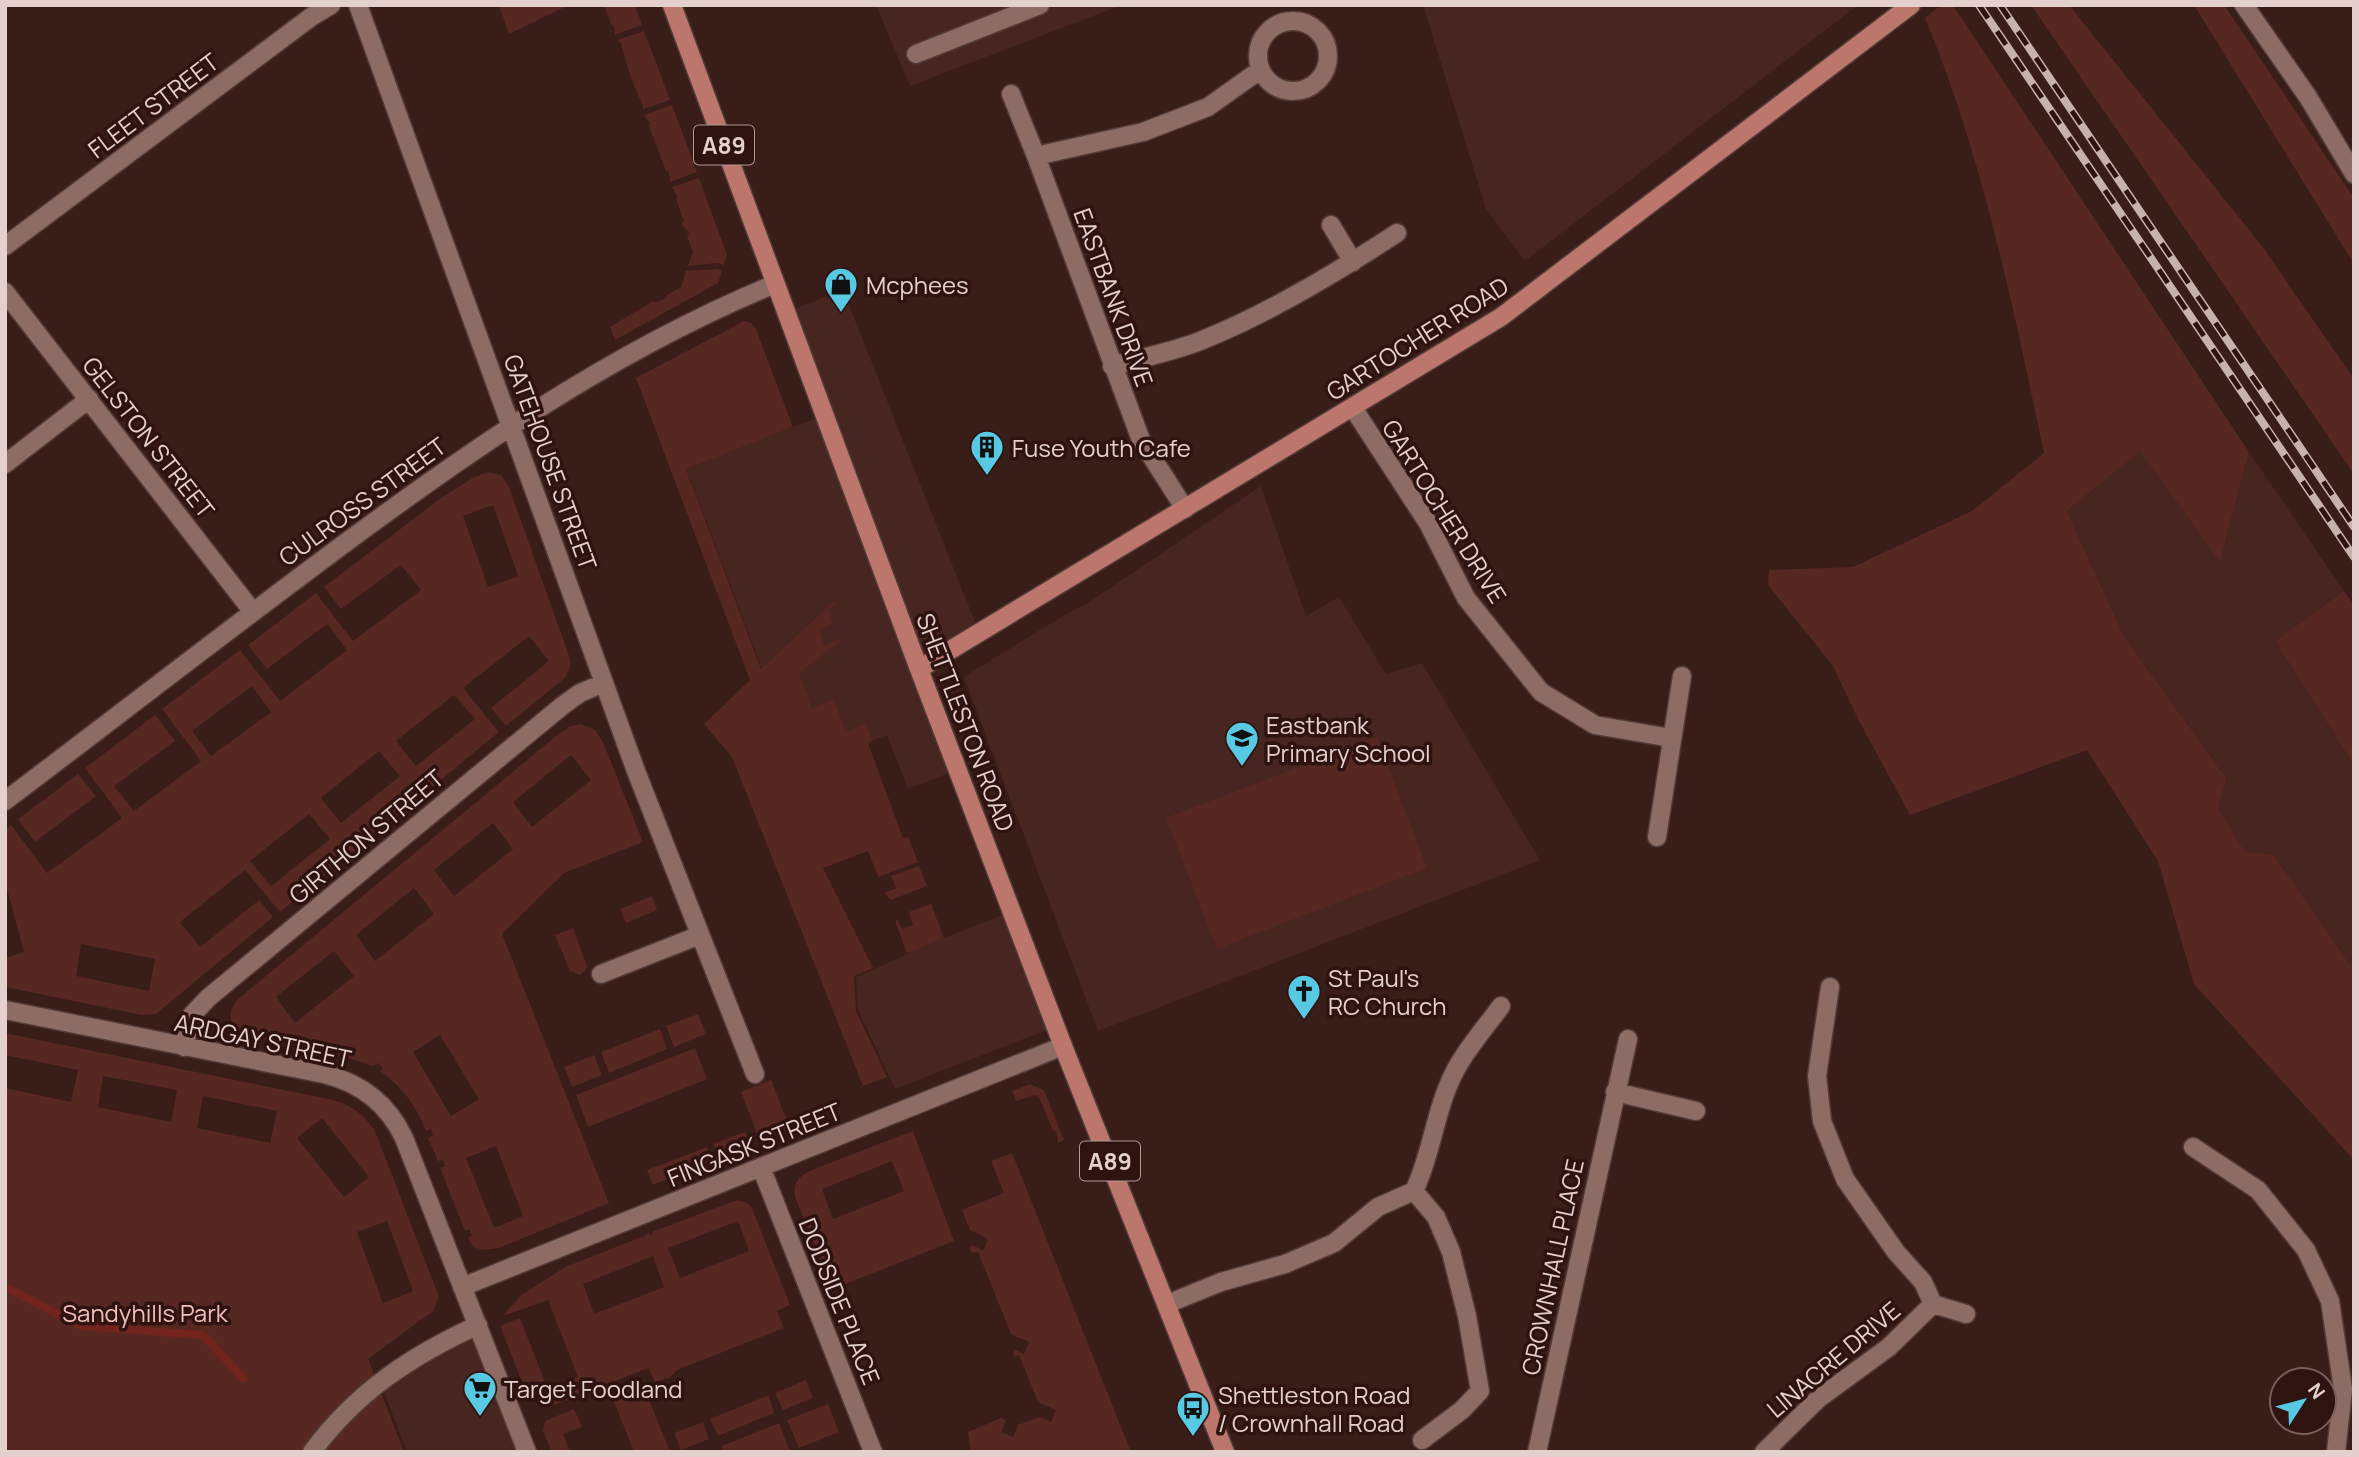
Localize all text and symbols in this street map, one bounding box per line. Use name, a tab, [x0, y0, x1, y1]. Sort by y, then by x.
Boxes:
street label: FLEET STREET	[81, 44, 226, 165]
road number: A89	[694, 126, 754, 164]
street label: EASTBANK DRIVE	[1066, 203, 1162, 391]
shop icon: Mcphees	[822, 265, 860, 314]
place label: Mcphees	[866, 268, 969, 301]
street label: GARTOCHER ROAD	[1320, 269, 1514, 407]
street label: GELSTON STREET	[76, 349, 223, 525]
street label: GATEHOUSE STREET	[497, 350, 606, 575]
street label: GARTOCHER DRIVE	[1375, 413, 1515, 609]
building icon: Fuse Youth Cafe	[968, 428, 1006, 477]
street label: CULROSS STREET	[272, 429, 453, 573]
place label: Fuse Youth Cafe	[1012, 431, 1191, 464]
street label: SHETTLESTON ROAD	[909, 608, 1023, 836]
place label: Eastbank Primary School	[1266, 708, 1431, 769]
school or university icon: Eastbank Primary School	[1223, 719, 1261, 768]
street label: GIRTHON STREET	[282, 761, 451, 911]
place label: St Paul's RC Church	[1328, 961, 1447, 1022]
church icon: St Paul's RC Church	[1285, 972, 1323, 1021]
street label: ARDGAY STREET	[172, 1005, 355, 1075]
street label: FINGASK STREET	[662, 1094, 846, 1194]
road number: A89	[1080, 1142, 1140, 1180]
street label: CROWNHALL PLACE	[1513, 1156, 1591, 1378]
street label: DODSIDE PLACE	[792, 1213, 888, 1389]
street label: LINACRE DRIVE	[1759, 1293, 1907, 1425]
park label: Sandyhills Park	[62, 1296, 229, 1329]
north arrow	[2268, 1366, 2338, 1436]
supermarket icon: Target Foodland	[461, 1369, 499, 1418]
place label: Target Foodland	[504, 1372, 682, 1405]
place label: Shettleston Road / Crownhall Road	[1218, 1378, 1410, 1439]
text: N	[2302, 1378, 2331, 1404]
bus stop icon: Shettleston Road / Crownhall Road	[1174, 1389, 1212, 1438]

